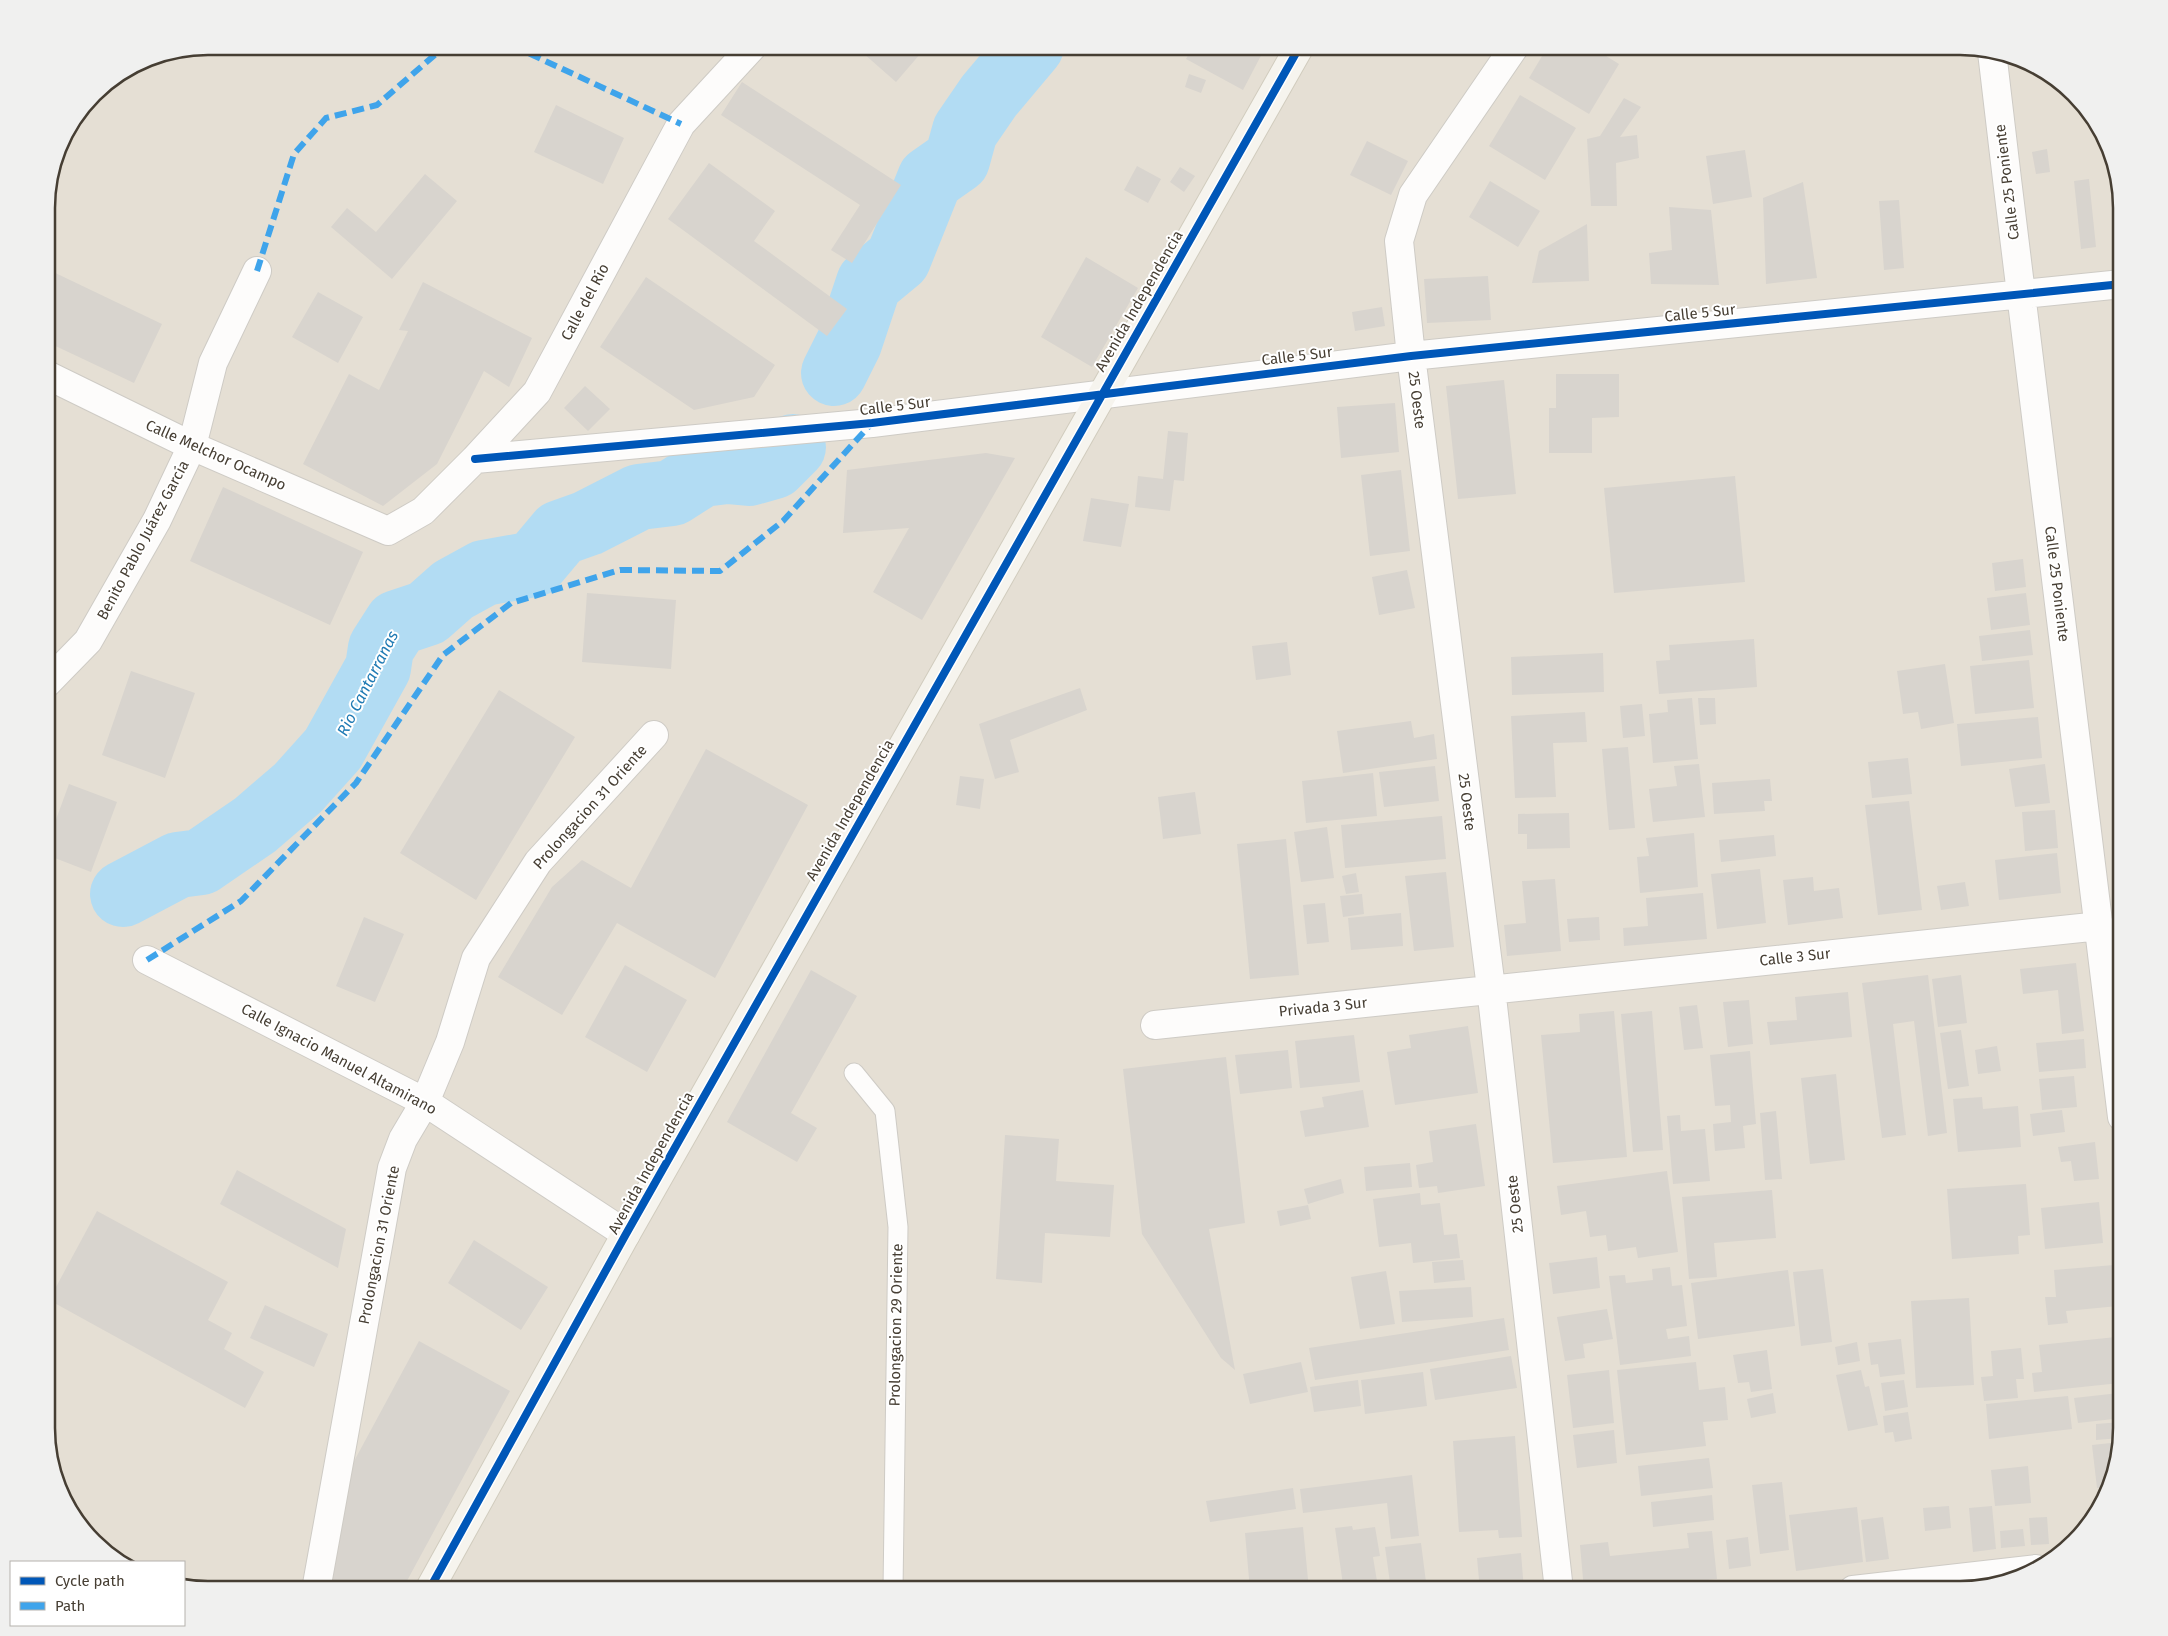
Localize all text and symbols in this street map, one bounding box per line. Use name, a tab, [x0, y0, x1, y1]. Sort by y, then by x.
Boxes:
street label: Calle 25 Poniente	[1991, 123, 2023, 241]
street label: Avenida Independencia	[1091, 227, 1187, 375]
street label: Calle del Río	[557, 260, 613, 344]
street label: Calle 5 Sur	[1664, 300, 1737, 326]
street label: Calle 5 Sur	[1261, 343, 1334, 369]
street label: 25 Oeste	[1405, 370, 1429, 430]
street label: Calle 5 Sur	[859, 393, 932, 419]
street label: Calle Melchor Ocampo	[143, 416, 289, 494]
street label: Benito Pablo Juárez García	[93, 457, 193, 623]
street label: Calle 25 Poniente	[2041, 525, 2073, 643]
water label: Rio Cantarranas	[333, 627, 402, 739]
street label: Avenida Independencia	[802, 736, 898, 884]
street label: Prolongacion 31 Oriente	[529, 741, 651, 873]
street label: 25 Oeste	[1455, 772, 1479, 832]
street label: Calle 3 Sur	[1759, 944, 1832, 970]
street label: Privada 3 Sur	[1278, 993, 1368, 1021]
street label: Calle Ignacio Manuel Altamirano	[238, 1000, 440, 1118]
street label: Avenida Independencia	[604, 1089, 698, 1237]
street label: Prolongacion 31 Oriente	[355, 1164, 403, 1326]
street label: 25 Oeste	[1503, 1174, 1527, 1234]
street label: Prolongacion 29 Oriente	[886, 1243, 906, 1407]
legend	[10, 1561, 185, 1626]
text: Cycle path	[55, 1572, 125, 1590]
text: Path	[55, 1597, 85, 1615]

